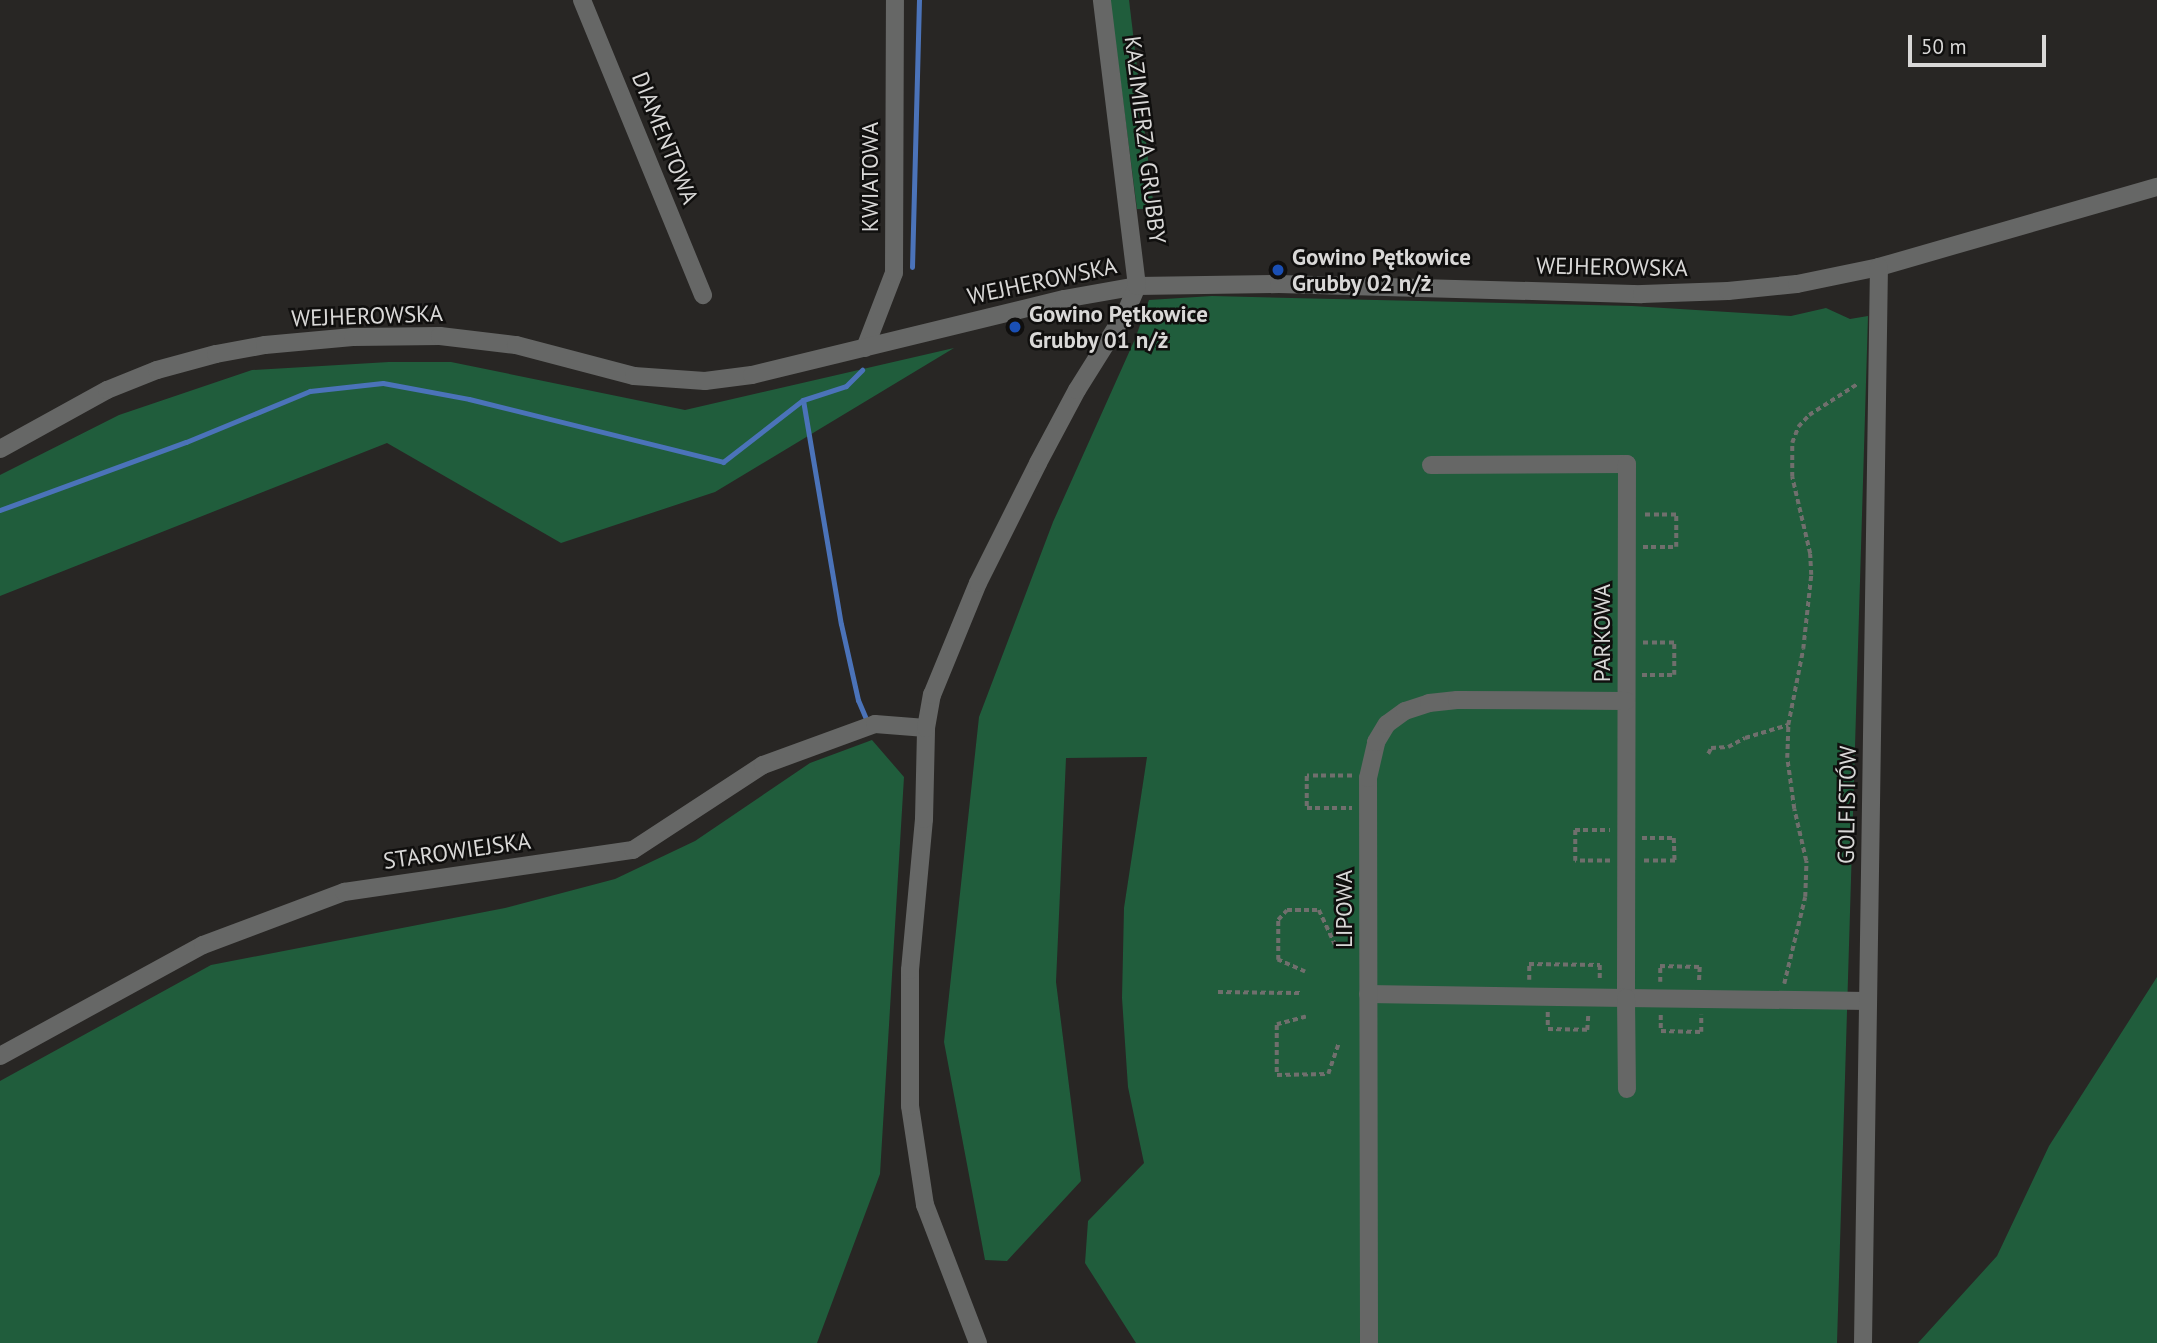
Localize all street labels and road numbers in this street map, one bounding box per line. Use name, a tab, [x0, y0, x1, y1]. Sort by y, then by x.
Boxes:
street label: KAZIMIERZA GRUBBY	[1118, 34, 1172, 246]
street label: DIAMENTOWA	[626, 68, 704, 208]
street label: KWIATOWA	[856, 122, 884, 232]
street label: WEJHEROWSKA	[965, 252, 1119, 310]
street label: WEJHEROWSKA	[1536, 252, 1688, 282]
street label: WEJHEROWSKA	[291, 300, 443, 332]
street label: PARKOWA	[1588, 584, 1616, 682]
street label: GOLFISTÓW	[1832, 746, 1862, 864]
street label: STAROWIEJSKA	[382, 827, 532, 875]
street label: LIPOWA	[1330, 870, 1358, 948]

